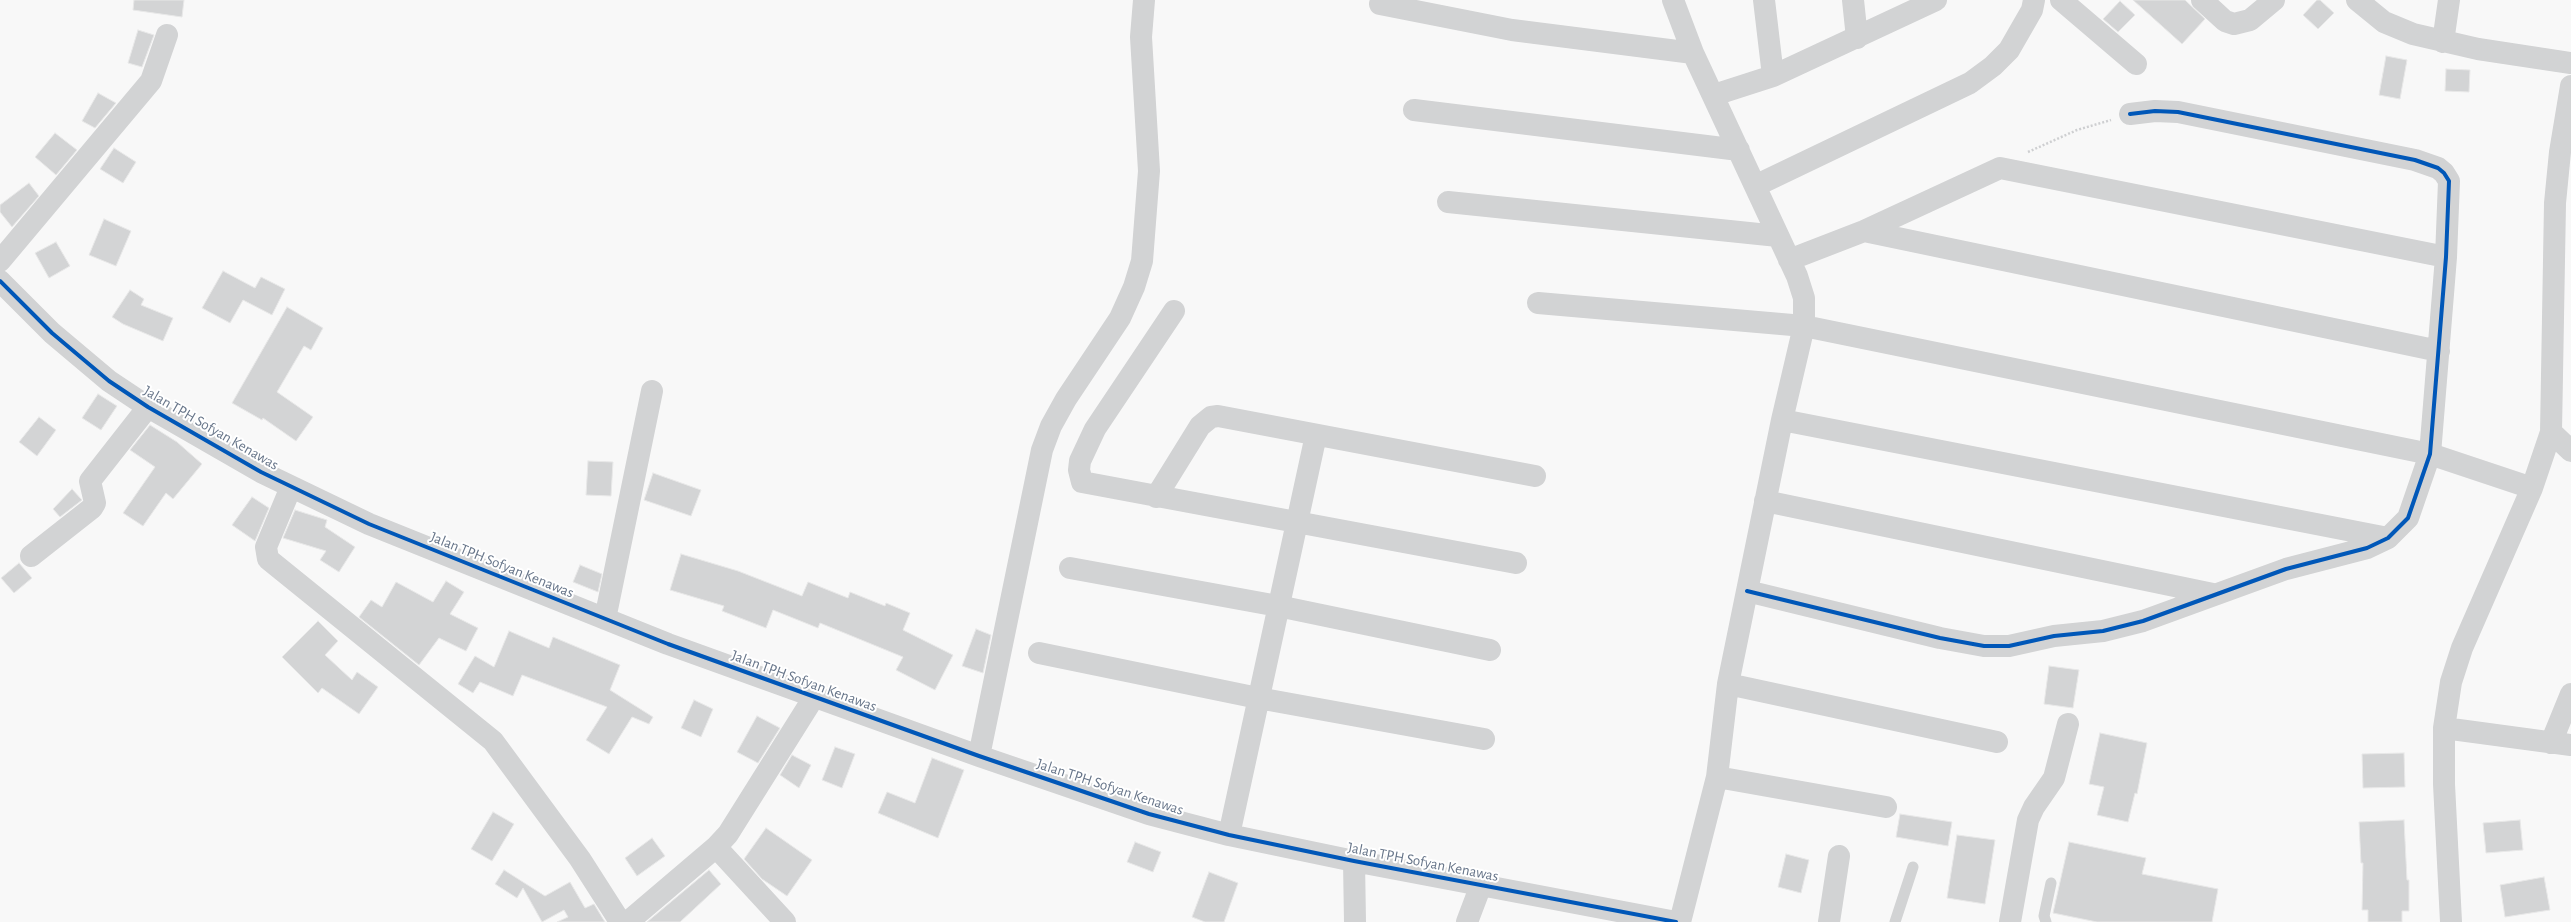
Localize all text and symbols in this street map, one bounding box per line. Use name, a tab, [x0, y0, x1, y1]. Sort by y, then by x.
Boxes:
street label: Jalan TPH Sofyan Kenawas	[140, 382, 282, 474]
street label: Jalan TPH Sofyan Kenawas	[428, 528, 576, 602]
street label: Jalan TPH Sofyan Kenawas	[729, 646, 879, 716]
street label: Jalan TPH Sofyan Kenawas	[1034, 755, 1186, 819]
street label: Jalan TPH Sofyan Kenawas	[1346, 839, 1500, 885]

